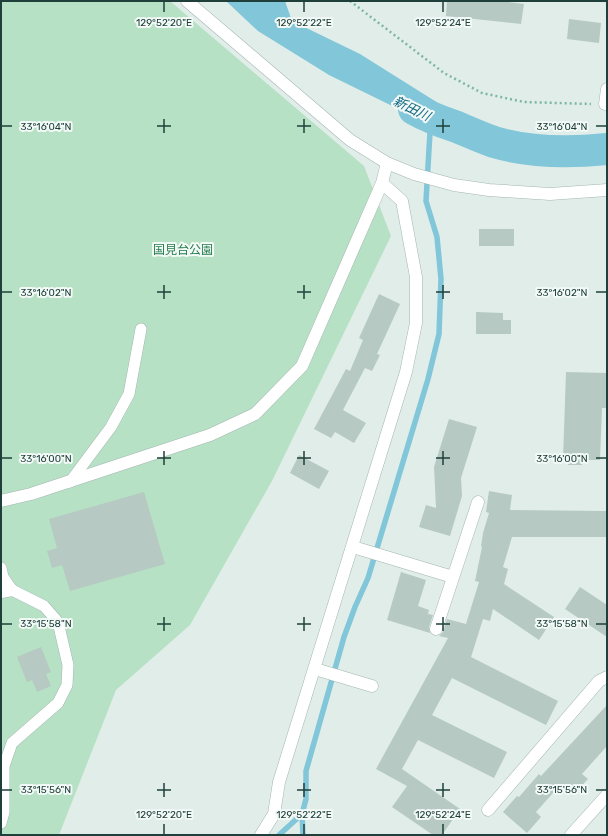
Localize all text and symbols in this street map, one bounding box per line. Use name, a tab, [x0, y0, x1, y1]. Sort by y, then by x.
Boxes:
text: 129°52'20"E	[136, 17, 192, 29]
text: 129°52'22"E	[276, 17, 332, 29]
text: 129°52'24"E	[415, 17, 471, 29]
water label: 新田川	[391, 93, 434, 125]
text: 33°16'04"N	[20, 121, 72, 133]
text: 33°16'04"N	[536, 121, 588, 133]
park label: 国見台公園	[153, 243, 213, 257]
text: 33°16'02"N	[21, 287, 72, 299]
text: 33°16'02"N	[537, 287, 588, 299]
text: 33°16'00"N	[20, 453, 72, 465]
text: 33°16'00"N	[536, 453, 588, 465]
text: 33°15'58"N	[20, 618, 72, 630]
text: 33°15'58"N	[536, 618, 588, 630]
text: 33°15'56"N	[21, 784, 71, 796]
text: 33°15'56"N	[537, 784, 587, 796]
text: 129°52'20"E	[136, 809, 192, 821]
text: 129°52'22"E	[276, 809, 332, 821]
text: 129°52'24"E	[415, 809, 471, 821]

